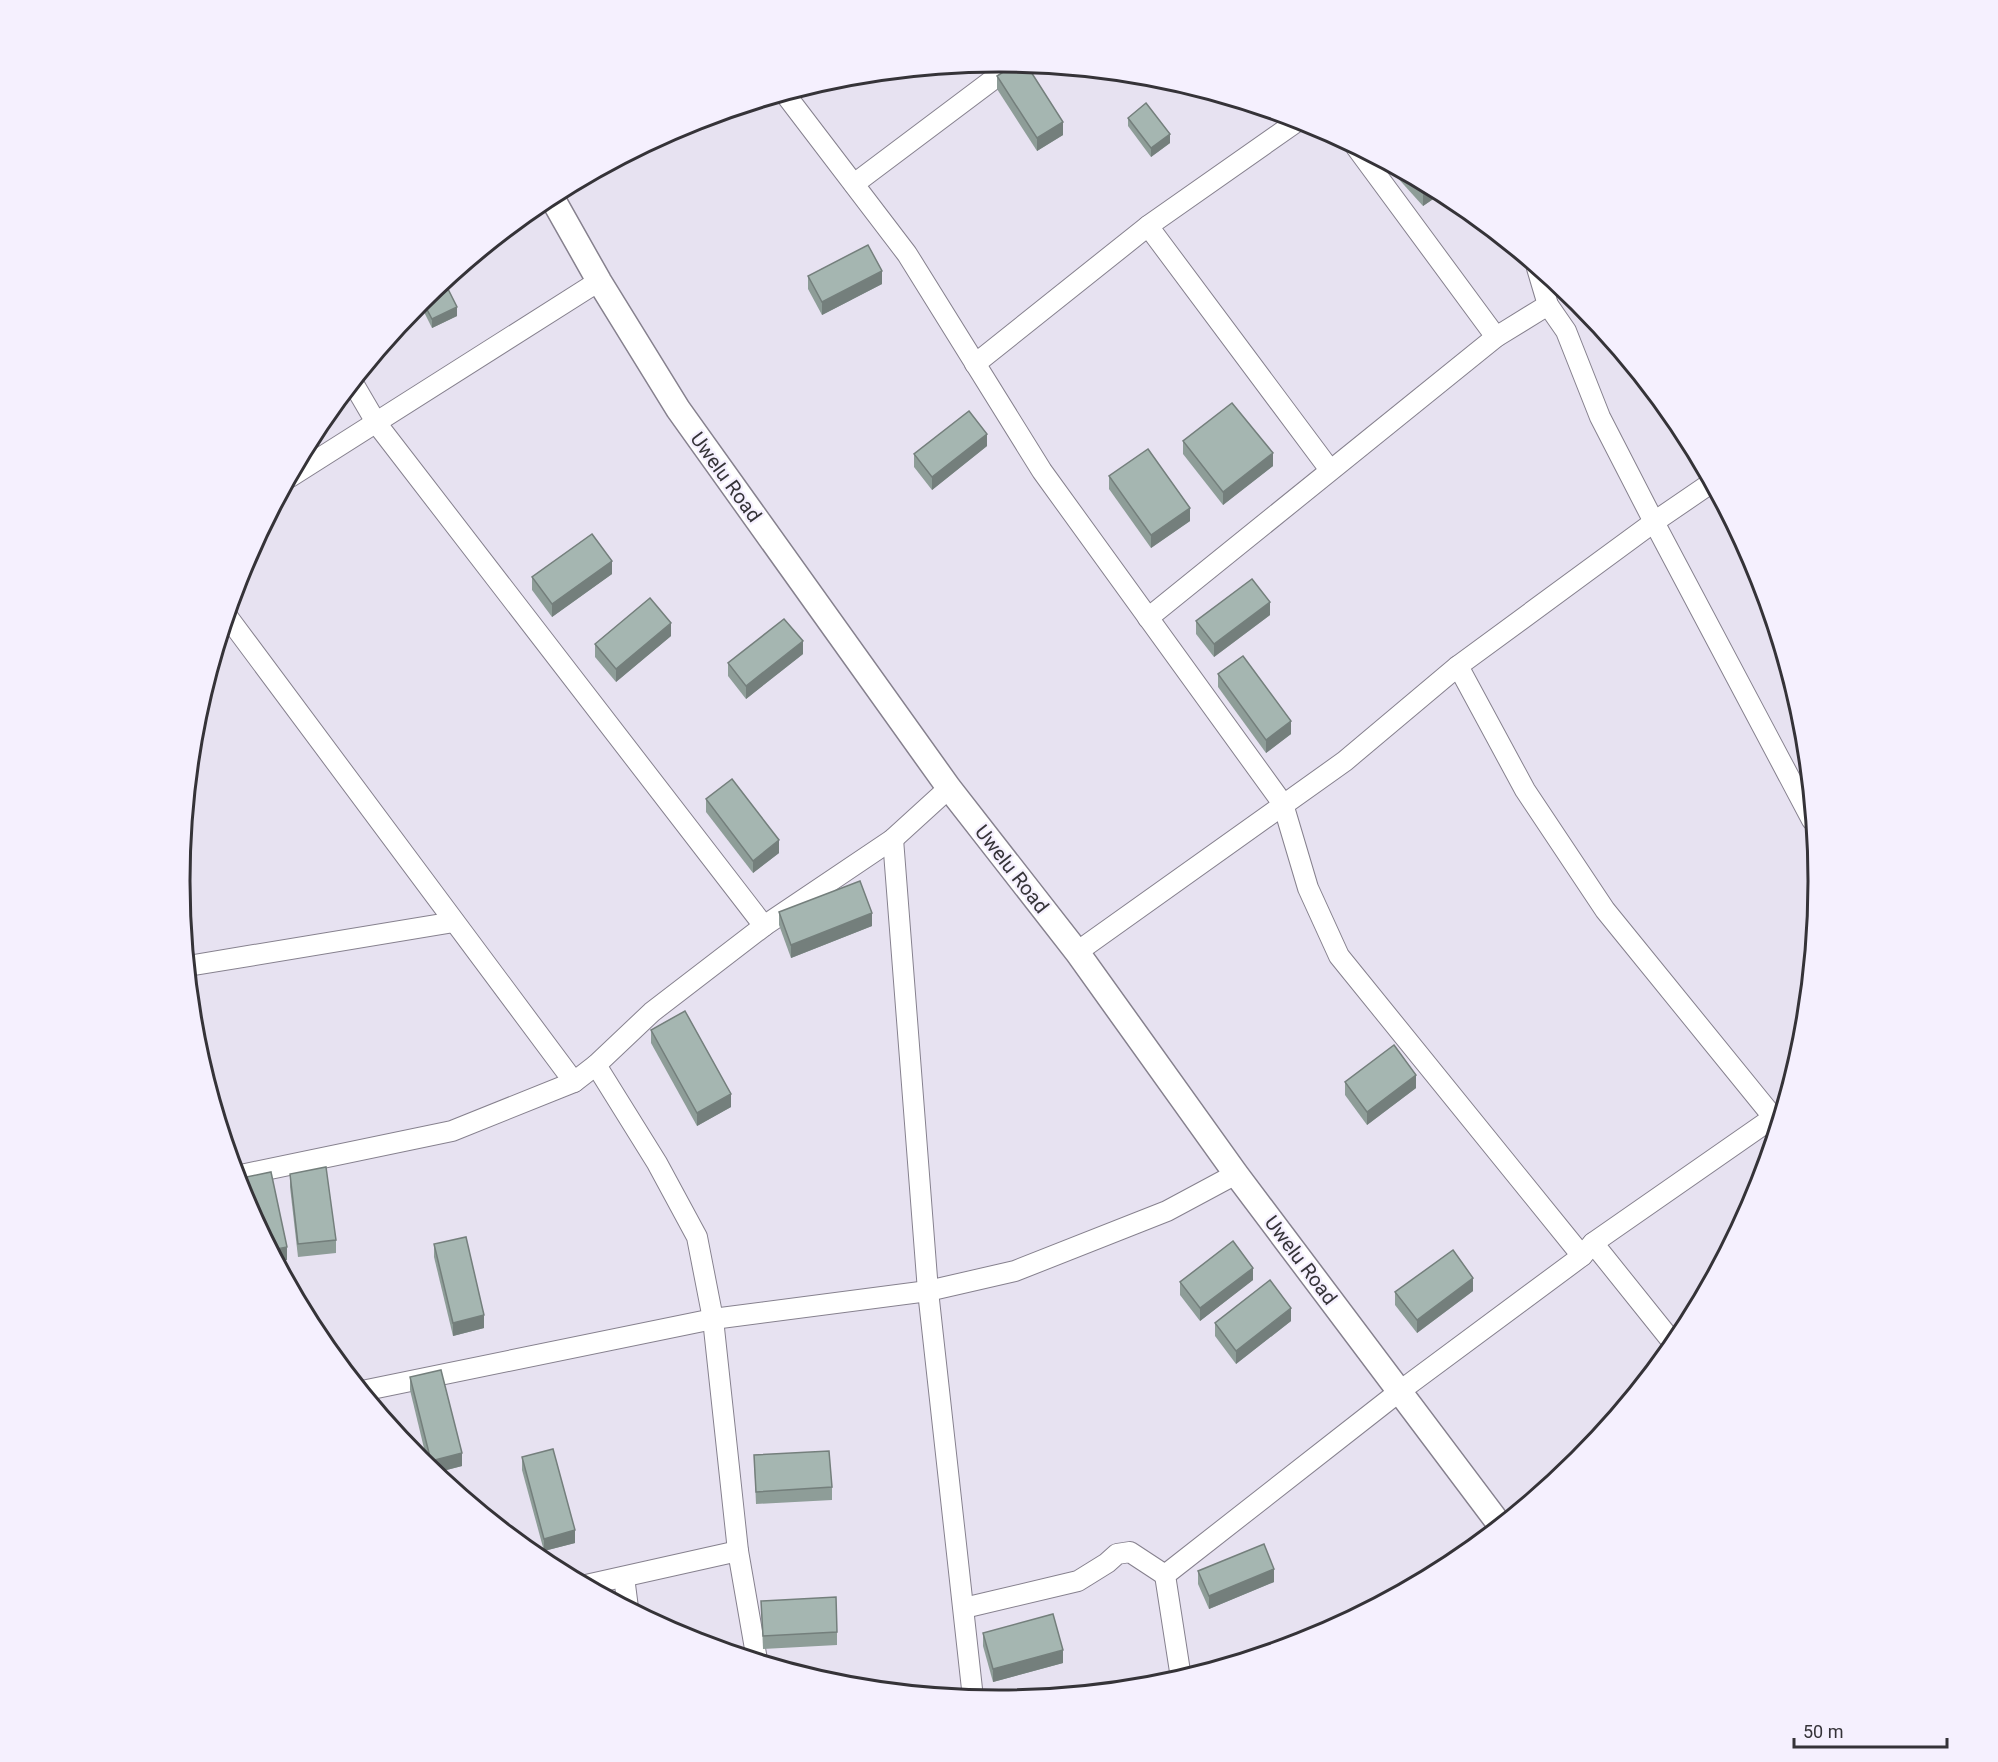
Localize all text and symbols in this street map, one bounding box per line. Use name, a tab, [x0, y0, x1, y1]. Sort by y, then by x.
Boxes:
street label: Uwelu Road	[685, 427, 767, 527]
street label: Uwelu Road	[970, 820, 1054, 918]
street label: Uwelu Road	[1260, 1211, 1342, 1309]
scale bar	[1794, 1711, 1947, 1749]
text: 50 m	[1803, 1721, 1843, 1742]

